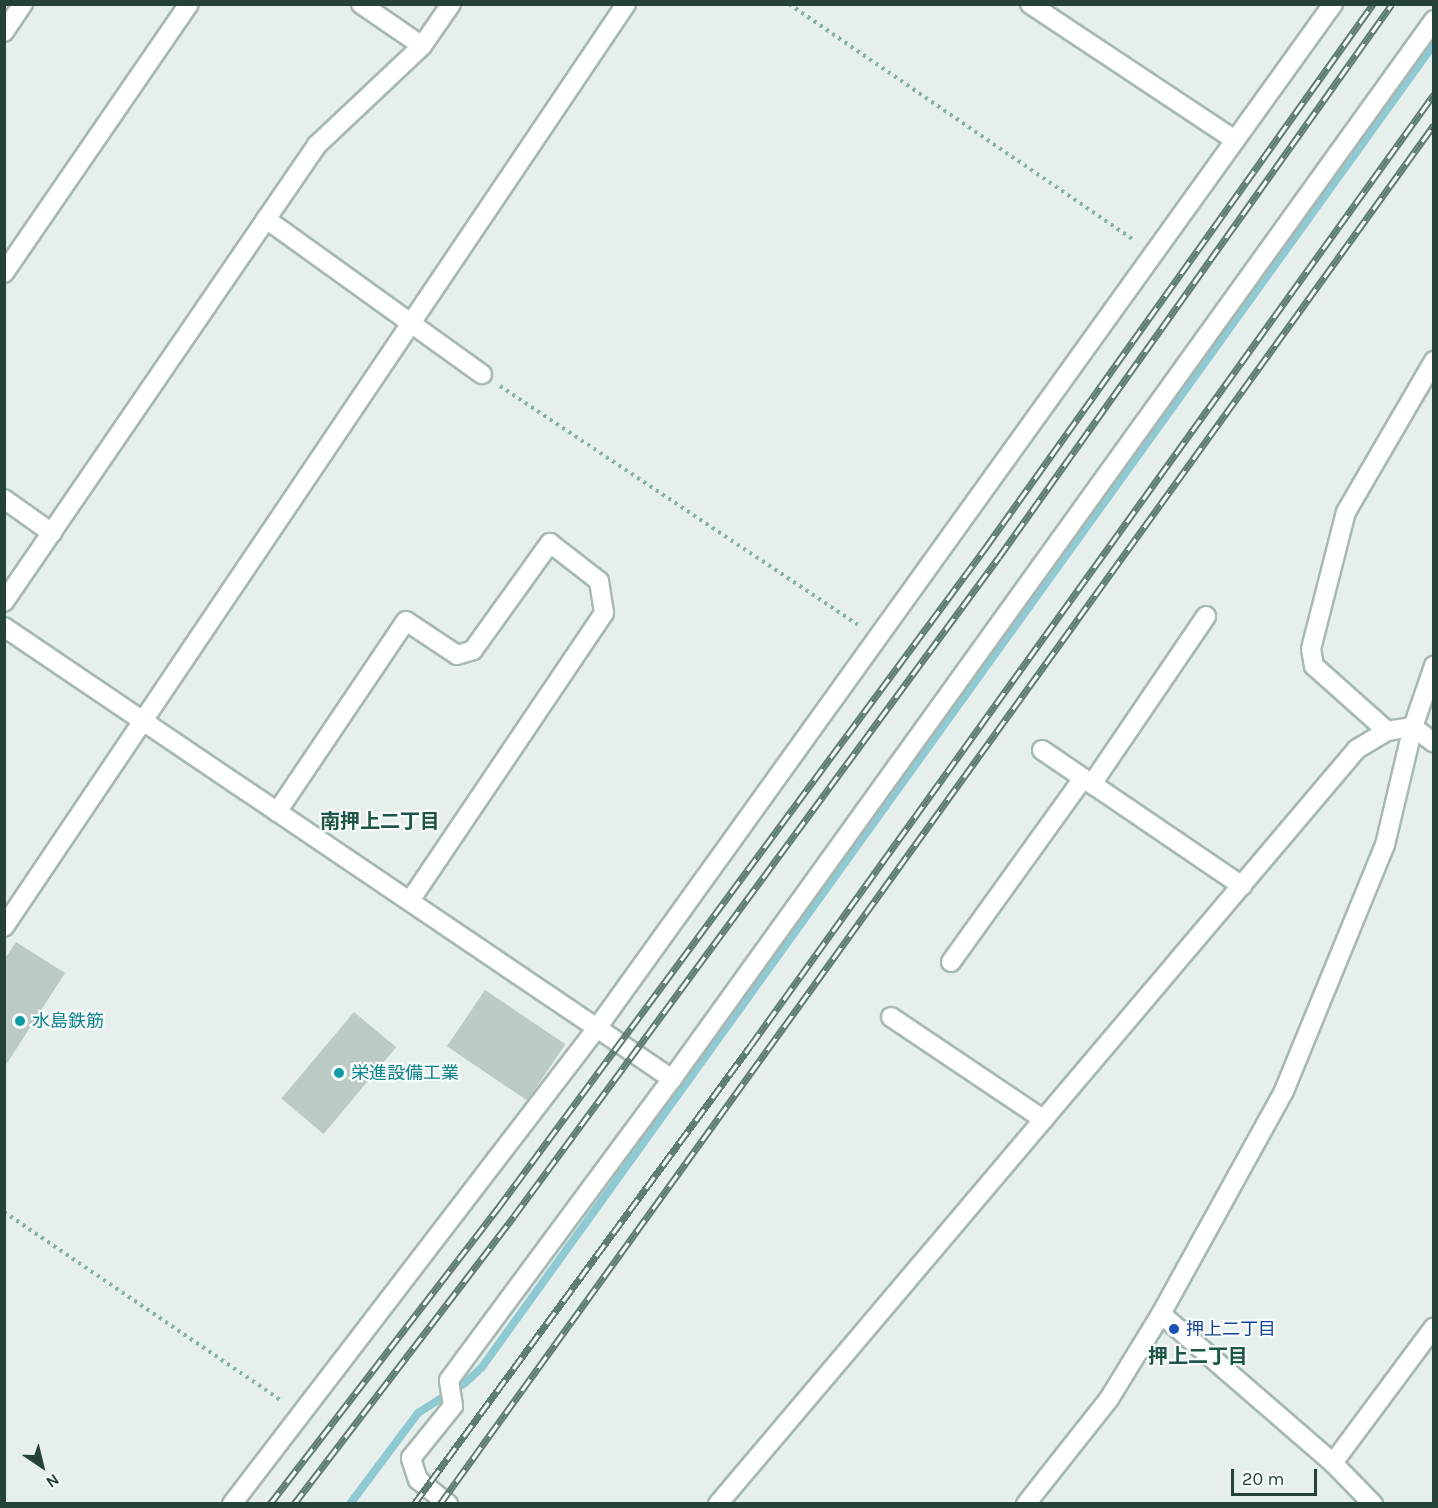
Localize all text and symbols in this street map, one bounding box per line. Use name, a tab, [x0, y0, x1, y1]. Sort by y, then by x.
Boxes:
district label: 南押上二丁目	[320, 809, 440, 833]
place label: 水島鉄筋	[32, 1010, 104, 1032]
marker: 水島鉄筋	[13, 1014, 27, 1028]
place label: 栄進設備工業	[351, 1062, 459, 1084]
marker: 栄進設備工業	[332, 1066, 346, 1080]
place label: 押上二丁目	[1186, 1318, 1276, 1340]
marker: 押上二丁目	[1167, 1322, 1181, 1336]
district label: 押上二丁目	[1148, 1344, 1248, 1368]
north arrow	[12, 1436, 72, 1496]
scale bar	[1234, 1457, 1320, 1495]
text: 20 m	[1242, 1468, 1284, 1490]
text: N	[42, 1470, 63, 1492]

